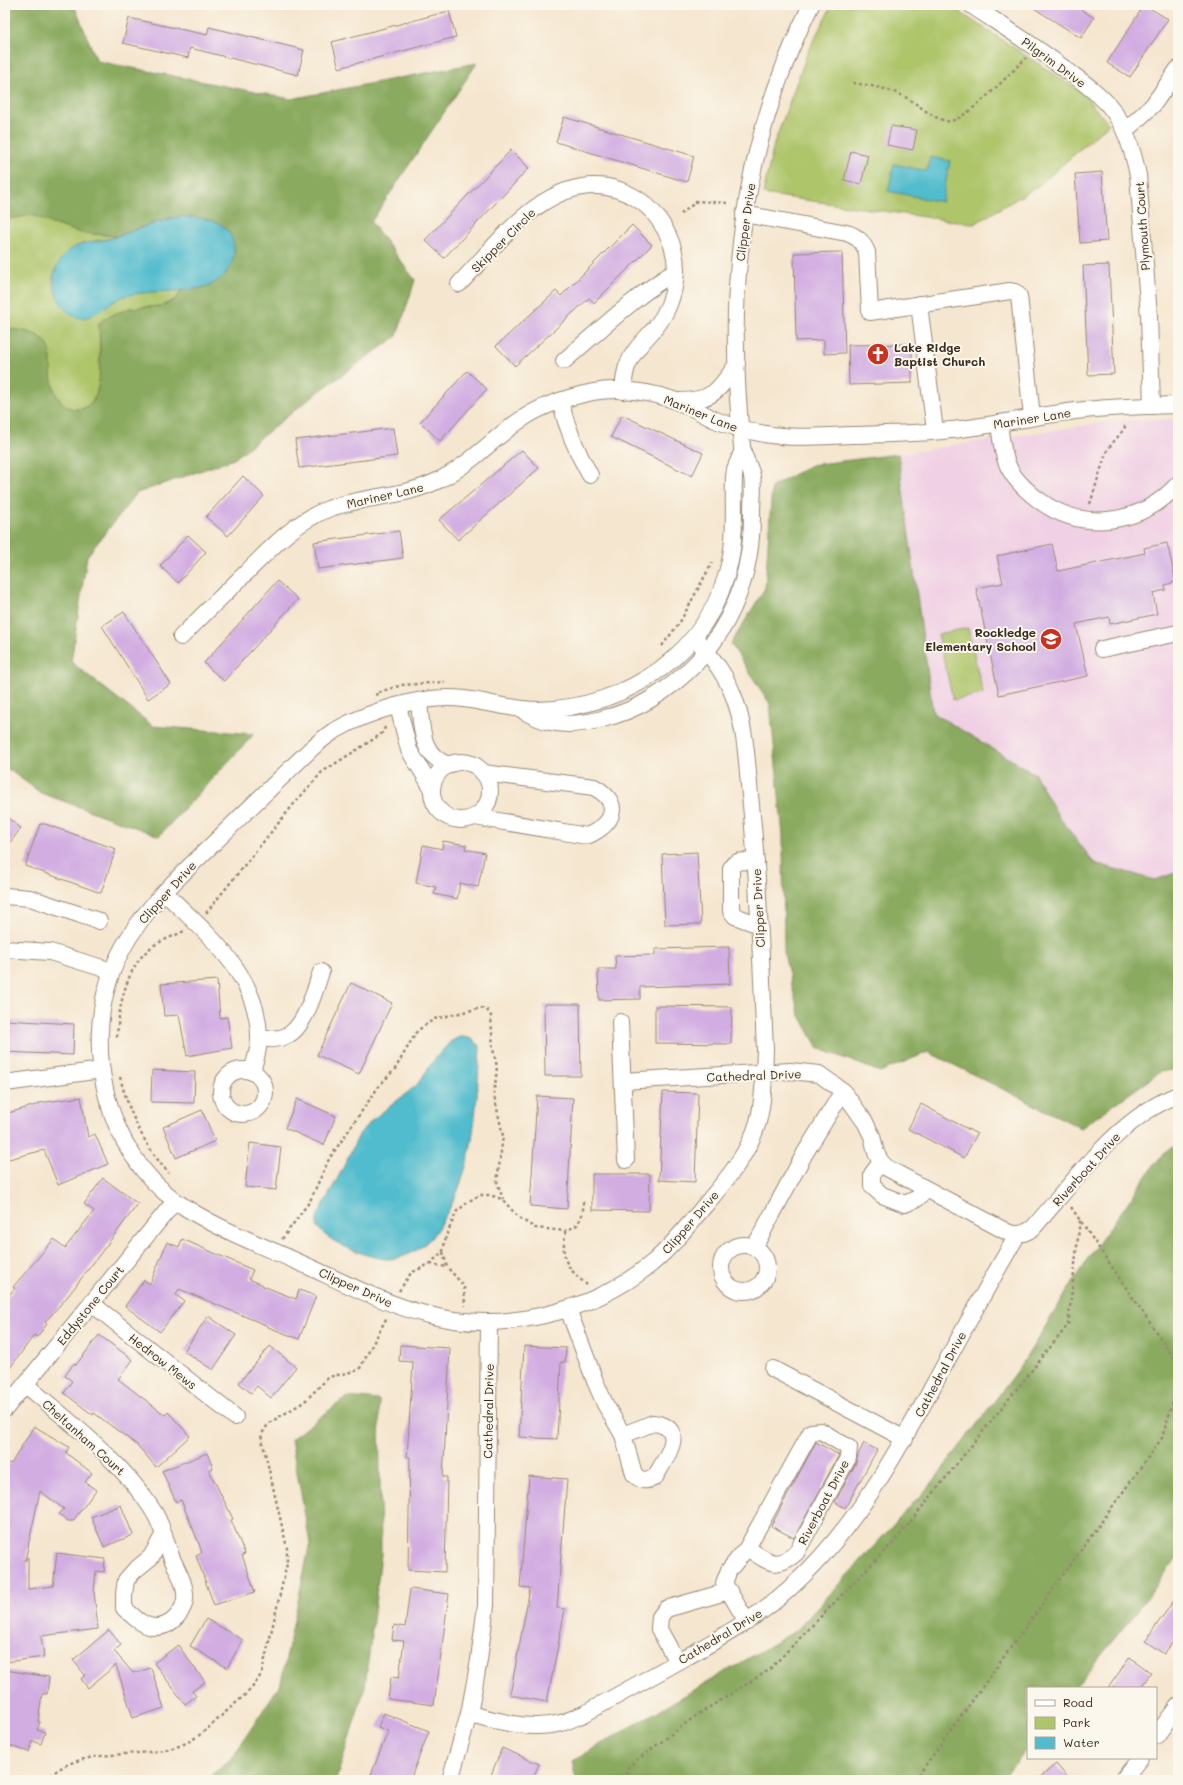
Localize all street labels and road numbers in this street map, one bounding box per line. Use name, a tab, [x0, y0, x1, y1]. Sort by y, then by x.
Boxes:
street label: Pilgrim Drive	[1019, 33, 1089, 91]
street label: Plymouth Court	[1131, 181, 1153, 271]
street label: Clipper Drive	[732, 182, 758, 262]
street label: Skipper Circle	[467, 204, 539, 276]
street label: Mariner Lane	[662, 391, 740, 435]
street label: Mariner Lane	[992, 404, 1072, 432]
street label: Mariner Lane	[345, 478, 425, 512]
street label: Clipper Drive	[135, 857, 199, 927]
street label: Clipper Drive	[748, 868, 768, 948]
street label: Cathedral Drive	[706, 1065, 802, 1085]
street label: Riverboat Drive	[1049, 1129, 1123, 1209]
street label: Clipper Drive	[658, 1187, 722, 1257]
street label: Eddystone Court	[53, 1262, 127, 1348]
street label: Clipper Drive	[317, 1264, 395, 1310]
street label: Cathedral Drive	[911, 1328, 969, 1420]
street label: Hedrow Mews	[126, 1329, 200, 1393]
street label: Cathedral Drive	[479, 1363, 497, 1459]
street label: Cheltanham Court	[39, 1395, 129, 1479]
street label: Riverboat Drive	[794, 1457, 852, 1547]
street label: Cathedral Drive	[675, 1605, 765, 1667]

